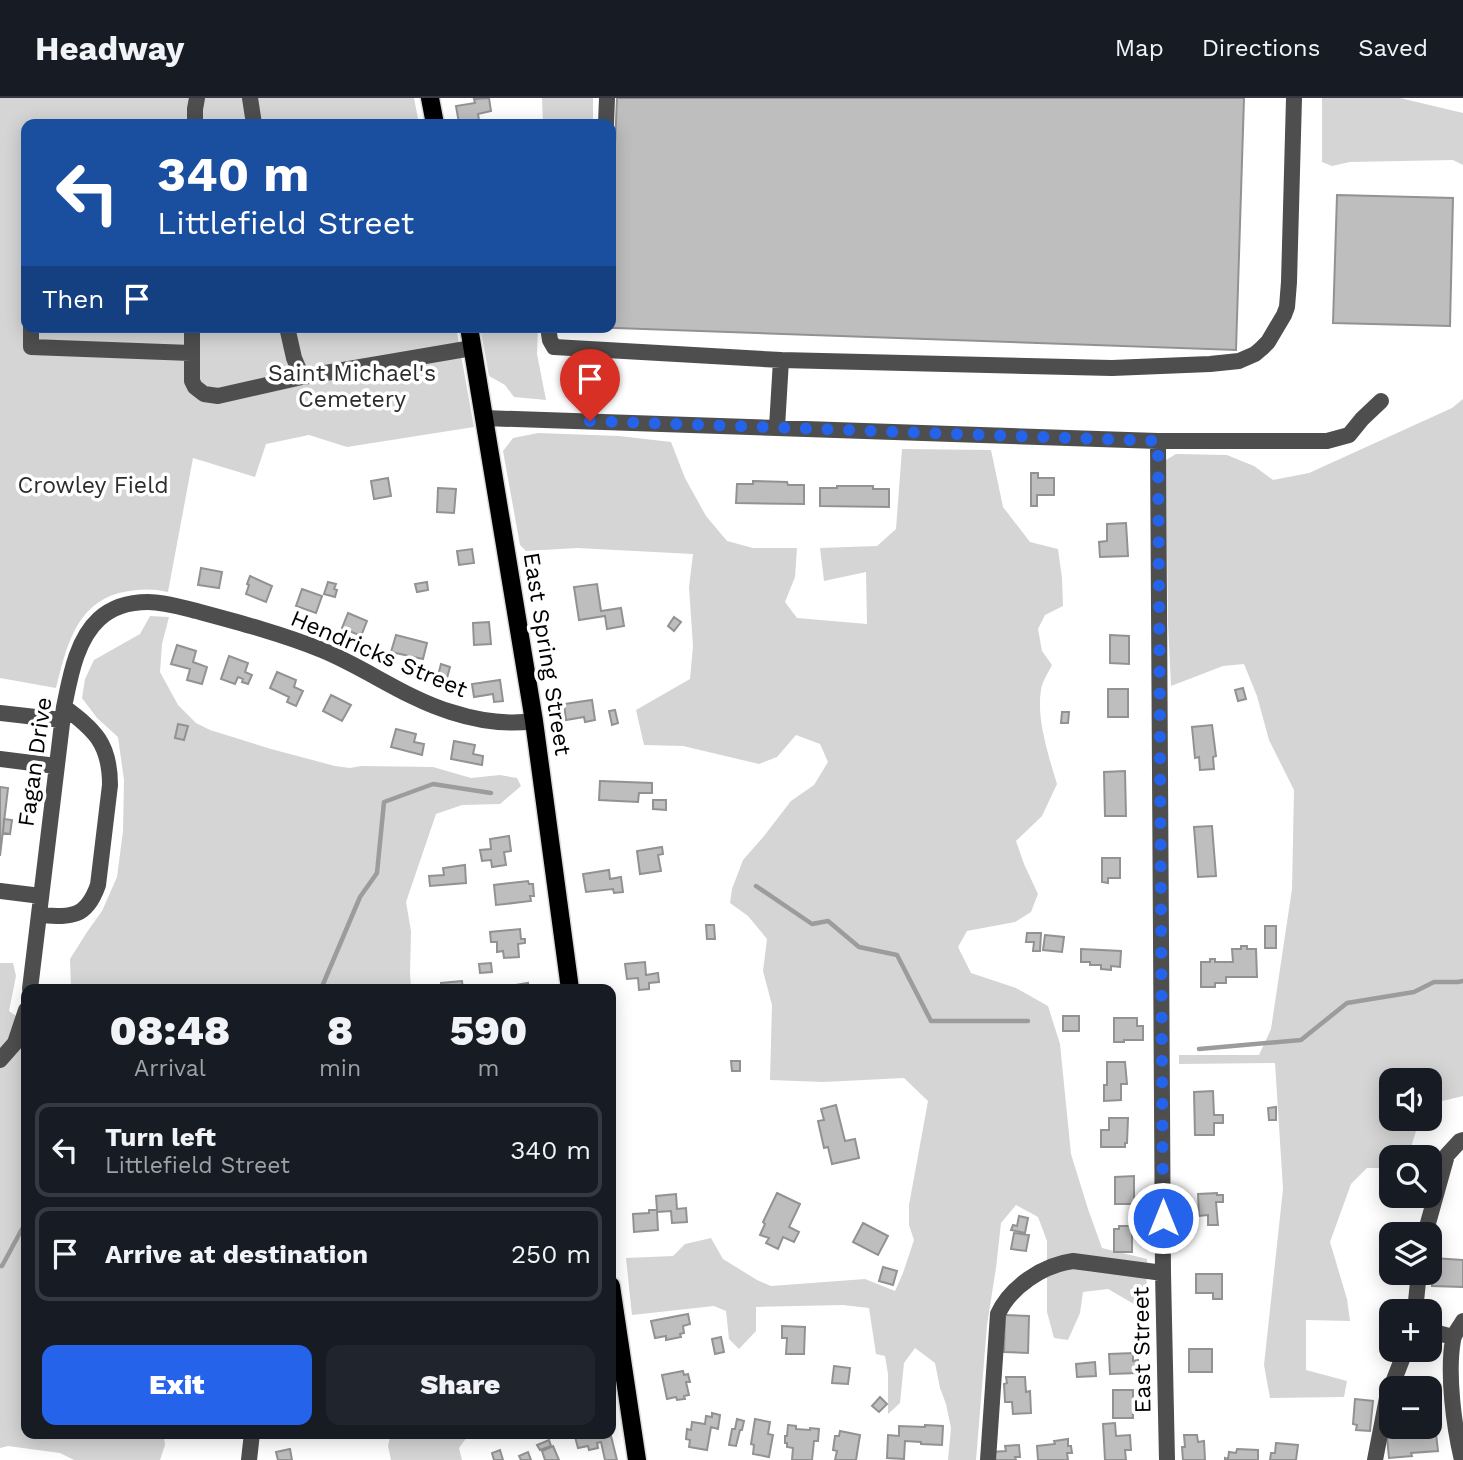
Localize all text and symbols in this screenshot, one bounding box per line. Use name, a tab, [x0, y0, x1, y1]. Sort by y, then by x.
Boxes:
text: Headway	[35, 29, 184, 68]
text: Map	[1115, 34, 1164, 62]
text: Directions	[1202, 34, 1320, 62]
text: Saved	[1358, 34, 1428, 62]
text: 340 m	[157, 145, 309, 203]
icon: left	[42, 147, 133, 238]
text: Littlefield Street	[157, 204, 414, 242]
icon: arrive	[118, 280, 156, 318]
text: Then	[42, 284, 104, 314]
pin	[560, 349, 620, 421]
park label: Saint Michael's Cemetery	[268, 360, 436, 413]
icon: arrive	[571, 360, 609, 398]
park label: Crowley Field	[17, 472, 169, 499]
street label: East Spring Street	[518, 550, 576, 758]
street label: Hendricks Street	[287, 605, 472, 703]
street label: Fagan Drive	[13, 696, 57, 828]
text: 08:48	[110, 1006, 230, 1055]
text: 8	[327, 1006, 353, 1055]
text: 590	[450, 1006, 527, 1055]
text: Arrival	[134, 1055, 206, 1082]
text: min	[319, 1055, 361, 1082]
text: m	[478, 1055, 500, 1082]
map controls	[1379, 1068, 1442, 1439]
button: sound	[1379, 1068, 1442, 1131]
text: Turn left	[105, 1122, 216, 1152]
icon: left	[46, 1131, 84, 1169]
text: 340 m	[510, 1135, 591, 1165]
button: search	[1379, 1145, 1442, 1208]
text: Littlefield Street	[105, 1152, 290, 1179]
position arrow	[1126, 1181, 1200, 1255]
button: layers	[1379, 1222, 1442, 1285]
icon: arrive	[46, 1235, 84, 1273]
text: Arrive at destination	[105, 1239, 368, 1269]
text: 250 m	[511, 1239, 591, 1269]
street label: East Street	[1127, 1286, 1157, 1413]
button: +	[1379, 1299, 1442, 1362]
button: Exit	[42, 1345, 312, 1425]
button: Share	[326, 1345, 595, 1425]
button: −	[1379, 1376, 1442, 1439]

